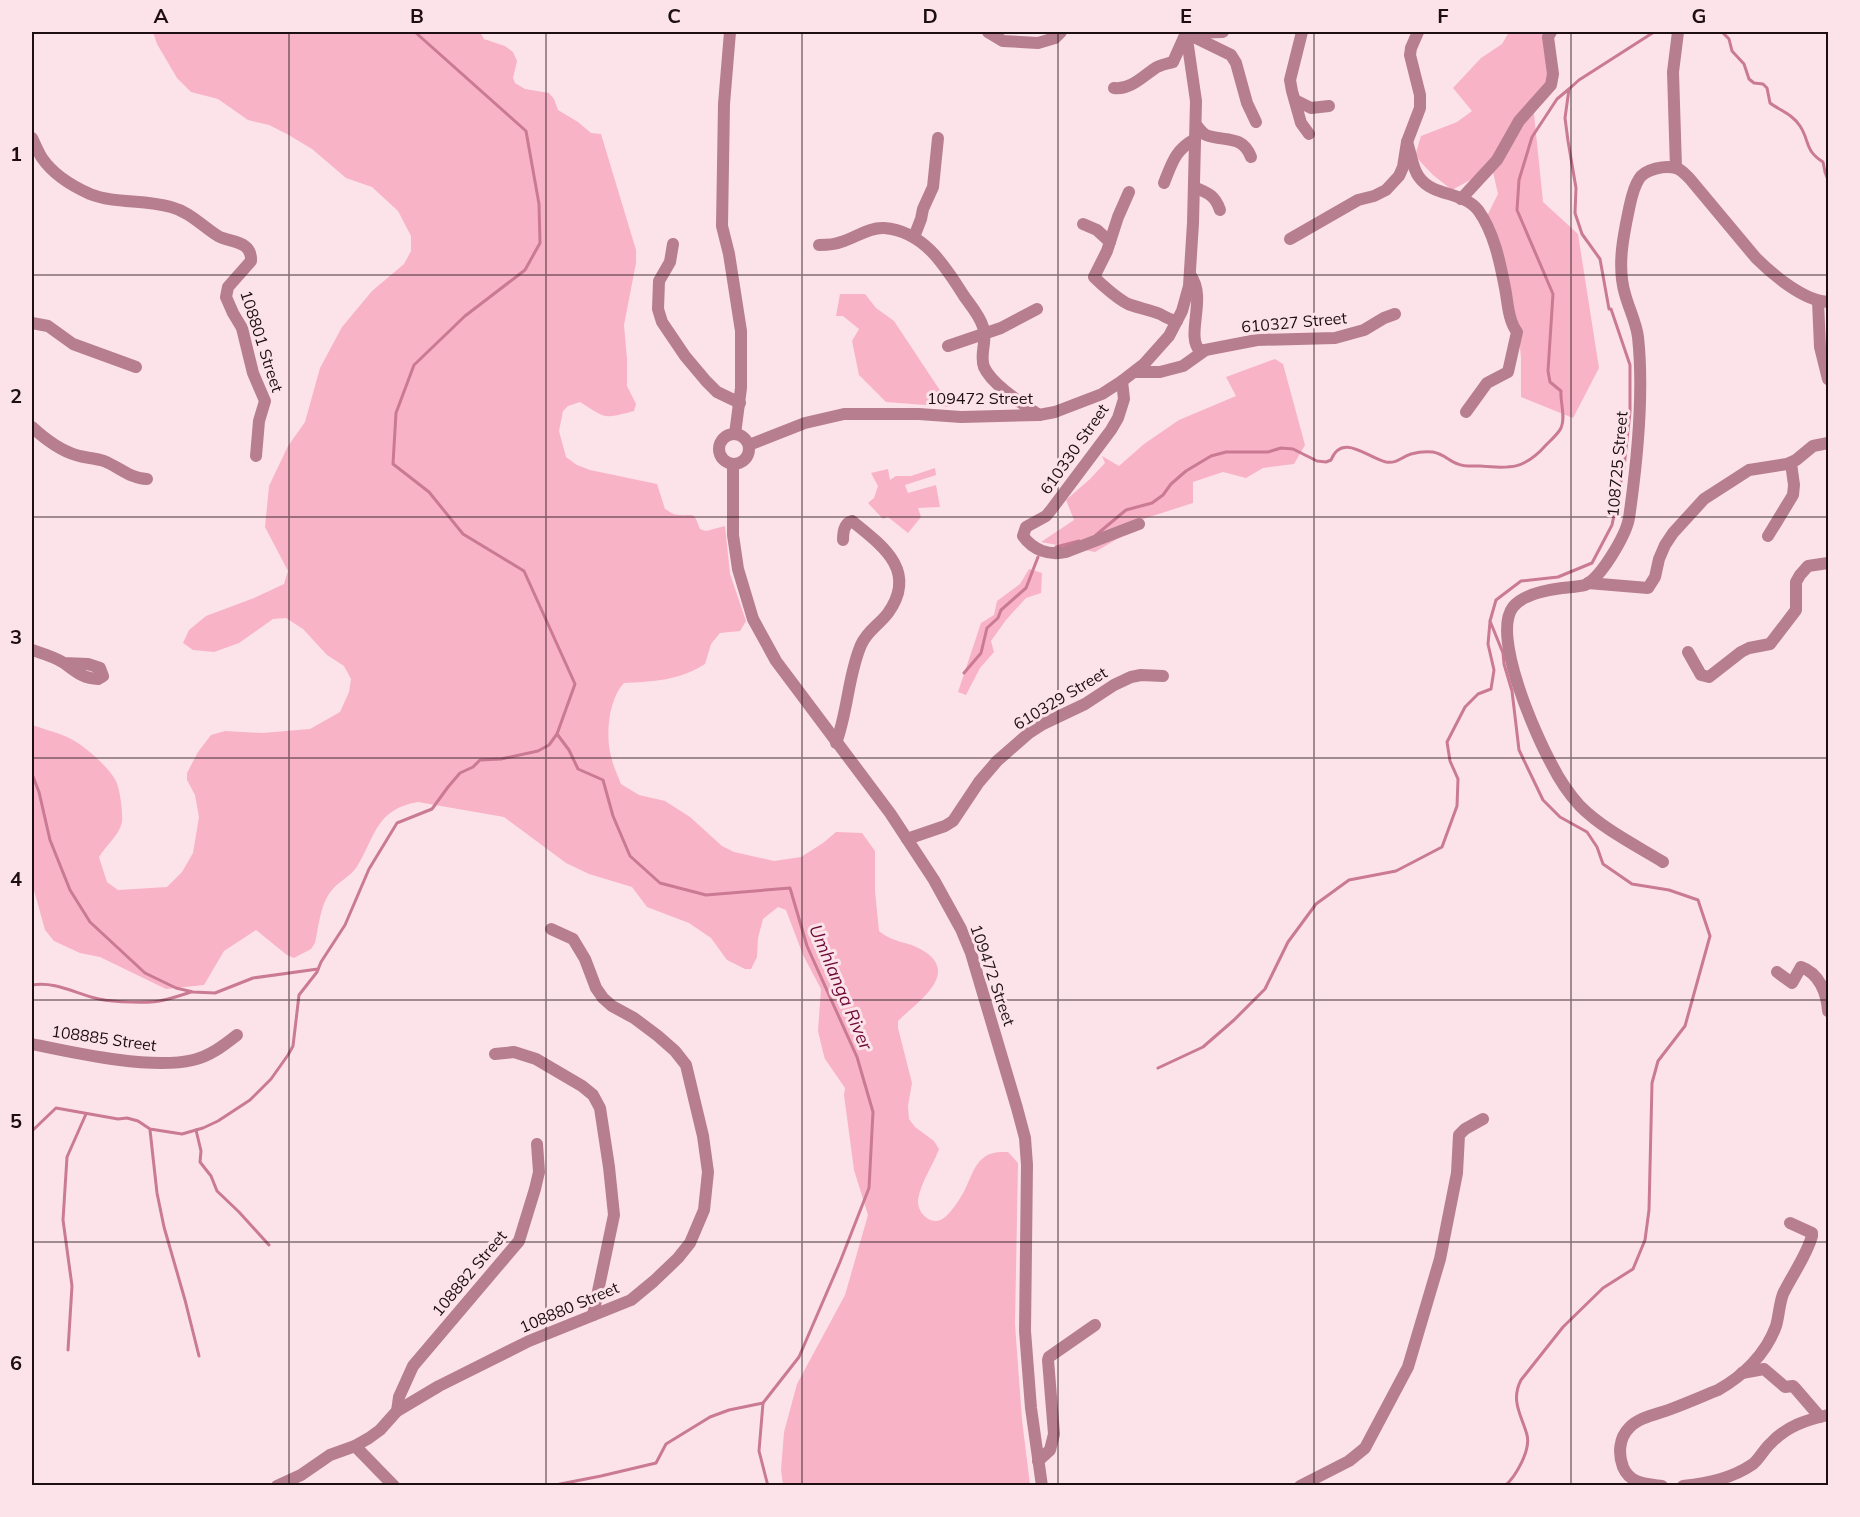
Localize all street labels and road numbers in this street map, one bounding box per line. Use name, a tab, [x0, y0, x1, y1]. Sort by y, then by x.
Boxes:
street label: 108801 Street	[236, 287, 288, 395]
street label: 610327 Street	[1240, 307, 1348, 337]
street label: 109472 Street	[927, 388, 1033, 408]
street label: 610330 Street	[1035, 400, 1113, 498]
street label: 108725 Street	[1602, 410, 1632, 518]
street label: 610329 Street	[1009, 662, 1111, 734]
street label: 109472 Street	[966, 922, 1020, 1029]
street label: 108885 Street	[50, 1021, 158, 1055]
street label: 108882 Street	[427, 1226, 511, 1320]
street label: 108880 Street	[516, 1277, 622, 1337]

